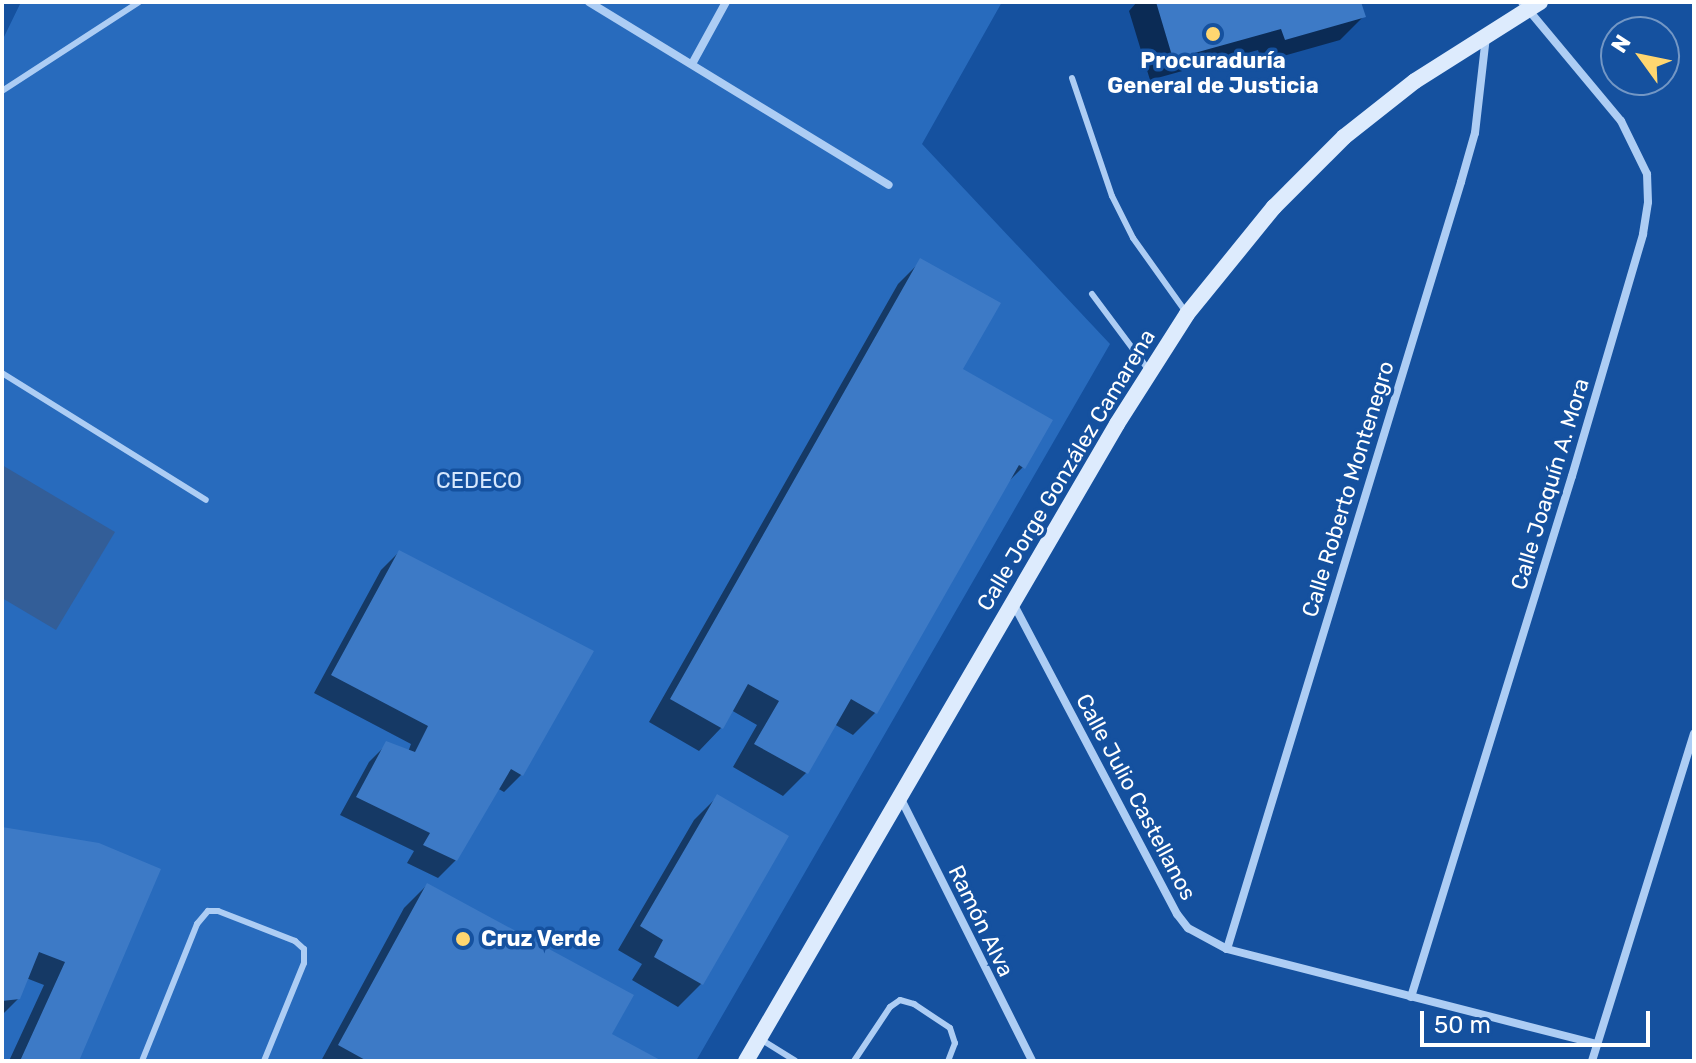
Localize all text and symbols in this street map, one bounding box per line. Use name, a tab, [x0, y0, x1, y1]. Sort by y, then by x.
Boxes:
north arrow	[1600, 16, 1680, 96]
marker: Procuraduría General de Justicia	[1204, 25, 1222, 43]
text: N	[1605, 30, 1637, 58]
place label: Procuraduría General de Justicia	[1107, 47, 1319, 98]
street label: Calle Jorge González Camarena	[971, 324, 1161, 616]
street label: Calle Roberto Montenegro	[1296, 358, 1400, 620]
street label: Calle Joaquín A. Mora	[1505, 375, 1595, 593]
park label: CEDECO	[436, 468, 522, 494]
street label: Calle Julio Castellanos	[1070, 689, 1202, 905]
street label: Ramón Alva	[943, 861, 1019, 981]
place label: Cruz Verde	[481, 926, 601, 952]
marker: Cruz Verde	[452, 928, 474, 950]
scale bar	[1424, 995, 1654, 1045]
text: 50 m	[1434, 1011, 1491, 1039]

